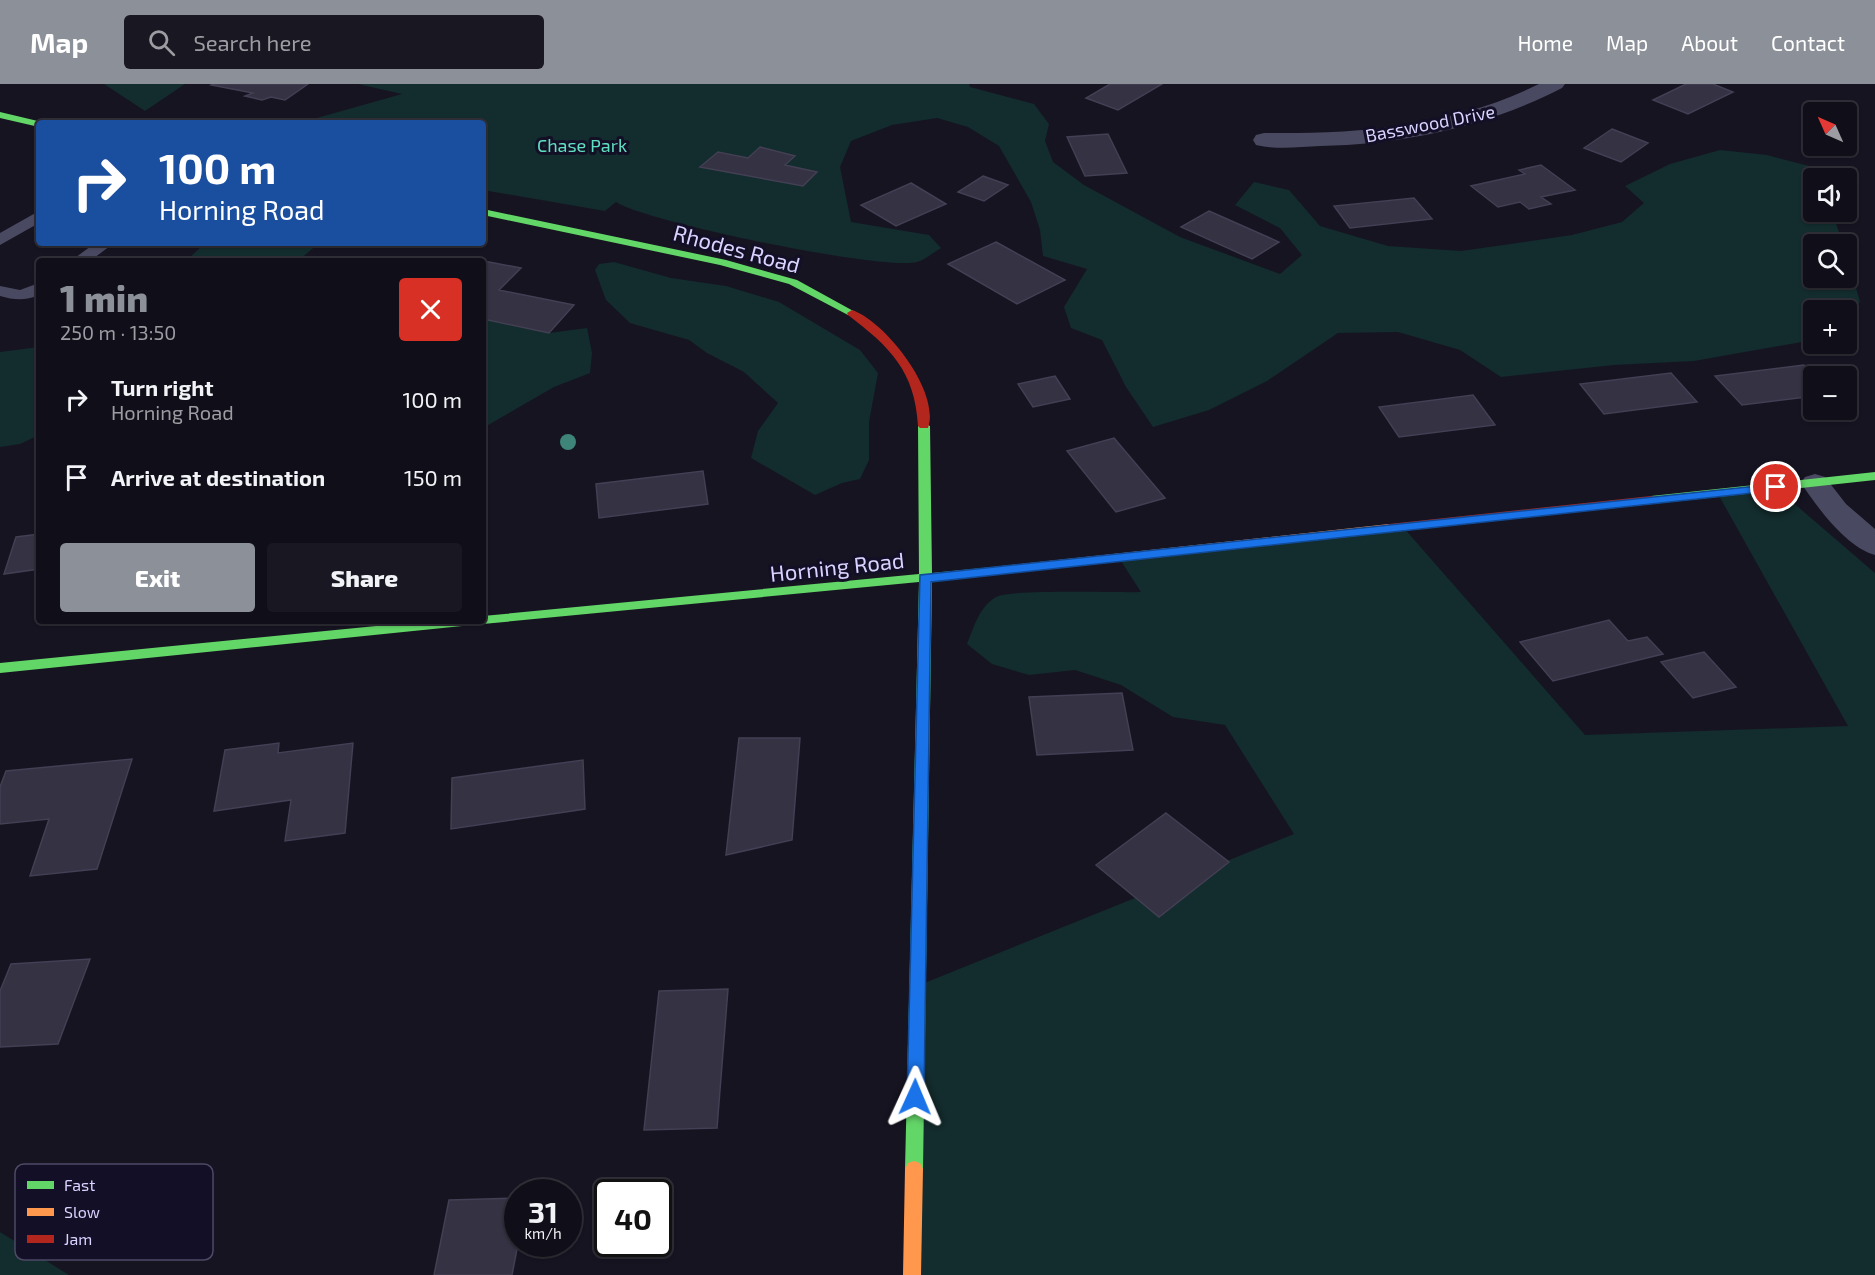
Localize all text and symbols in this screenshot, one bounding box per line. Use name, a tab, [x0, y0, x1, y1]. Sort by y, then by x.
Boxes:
search box	[124, 15, 544, 69]
text: Map	[30, 25, 88, 59]
icon: search	[145, 26, 178, 59]
text: Search here	[193, 29, 312, 55]
text: Home	[1517, 30, 1573, 55]
text: Map	[1606, 30, 1648, 55]
text: About	[1681, 30, 1738, 55]
text: Contact	[1771, 30, 1845, 55]
street label: Basswood Drive	[1363, 100, 1497, 146]
north arrow	[1803, 102, 1857, 156]
map controls	[1803, 102, 1857, 420]
park label: Chase Park	[537, 134, 627, 156]
text: 100 m	[159, 142, 276, 192]
icon: right	[60, 144, 138, 222]
button: sound	[1803, 168, 1857, 222]
text: Horning Road	[159, 193, 325, 225]
street label: Rhodes Road	[671, 219, 803, 277]
button: search	[1803, 234, 1857, 288]
text: 1 min	[60, 276, 148, 319]
button: close	[399, 278, 462, 341]
button: +	[1803, 300, 1857, 354]
text: 250 m · 13:50	[60, 320, 176, 344]
button: −	[1803, 366, 1857, 420]
text: Turn right	[111, 374, 213, 400]
icon: right	[60, 383, 93, 416]
text: 100 m	[403, 386, 462, 412]
text: Horning Road	[111, 400, 234, 424]
icon: arrive	[60, 461, 93, 494]
pin	[1750, 461, 1801, 512]
text: Arrive at destination	[111, 464, 325, 490]
text: 150 m	[404, 464, 462, 490]
icon: arrive	[1759, 470, 1792, 503]
button: Exit	[60, 543, 255, 612]
button: Share	[267, 543, 462, 612]
street label: Horning Road	[769, 546, 905, 586]
position arrow	[883, 1065, 947, 1129]
legend	[15, 1164, 213, 1260]
text: Fast	[64, 1175, 95, 1194]
speed limit sign: 40	[594, 1179, 672, 1257]
text: 31	[528, 1193, 558, 1229]
text: Slow	[64, 1202, 100, 1221]
text: km/h	[524, 1224, 562, 1242]
text: Jam	[64, 1229, 92, 1248]

